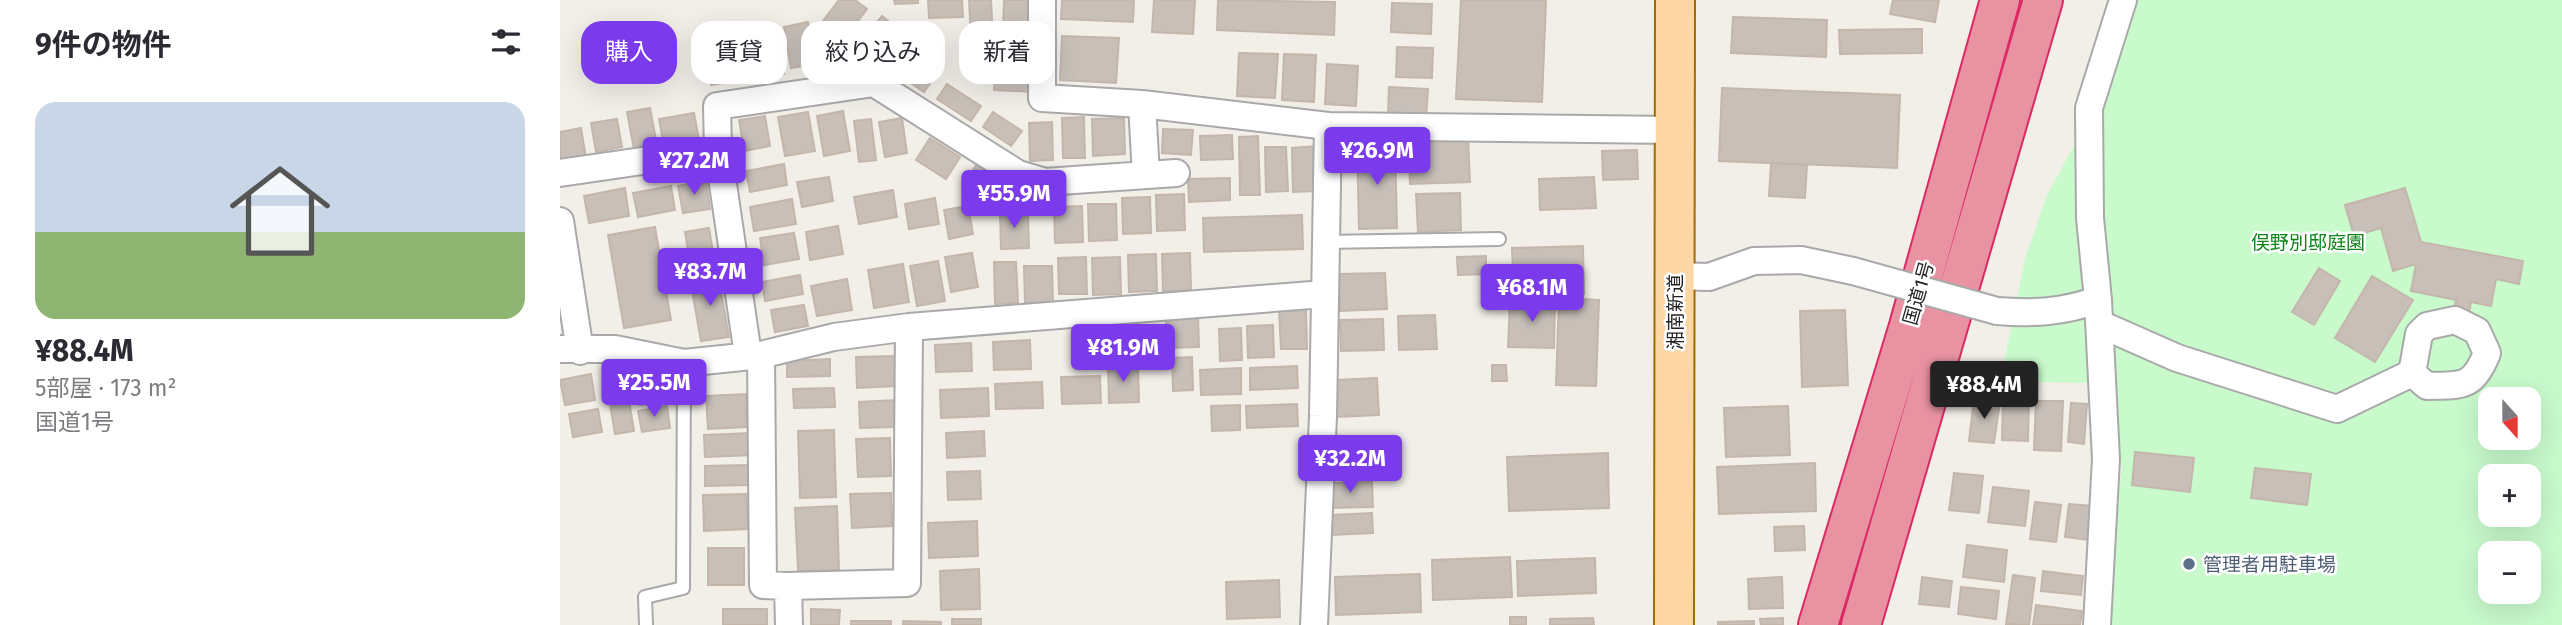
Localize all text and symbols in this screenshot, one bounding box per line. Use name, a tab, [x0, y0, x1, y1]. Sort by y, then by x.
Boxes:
chip: 購入	[581, 21, 677, 84]
chip: 賃貸	[691, 21, 787, 84]
chip: 絞り込み	[801, 21, 945, 84]
chip: 新着	[959, 21, 1055, 84]
icon: filters	[487, 23, 525, 61]
text: 9件の物件	[35, 27, 172, 63]
pin: ¥26.9M	[1320, 128, 1434, 187]
text: ¥26.9M	[1340, 136, 1414, 164]
pin: ¥27.2M	[637, 138, 751, 197]
text: ¥27.2M	[659, 146, 729, 174]
icon: home	[217, 148, 343, 274]
pin: ¥55.9M	[957, 170, 1071, 230]
text: ¥55.9M	[977, 179, 1051, 207]
park label: 俣野別邸庭園	[2251, 231, 2365, 254]
pin: ¥83.7M	[653, 248, 767, 308]
text: ¥83.7M	[674, 257, 746, 285]
street label: 国道1号	[1898, 259, 1939, 328]
pin: ¥68.1M	[1475, 264, 1589, 324]
text: ¥68.1M	[1497, 273, 1567, 301]
street label: 湘南新道	[1664, 274, 1687, 350]
pin: ¥81.9M	[1066, 324, 1180, 384]
text: ¥88.4M	[35, 333, 134, 369]
text: ¥81.9M	[1087, 333, 1159, 361]
pin: ¥25.5M	[597, 360, 711, 419]
pin: ¥88.4M	[1927, 362, 2041, 421]
text: ¥25.5M	[617, 368, 691, 396]
text: ¥88.4M	[1946, 370, 2022, 398]
text: 5部屋 · 173 m²	[35, 374, 177, 402]
north arrow	[2478, 387, 2541, 450]
map controls	[2478, 387, 2541, 604]
text: 国道1号	[35, 408, 114, 436]
pin: ¥32.2M	[1293, 435, 1407, 495]
text: ¥32.2M	[1314, 444, 1386, 472]
button: +	[2478, 464, 2541, 527]
button: −	[2478, 541, 2541, 604]
place label: 管理者用駐車場	[2203, 553, 2336, 576]
marker: 管理者用駐車場	[2181, 556, 2197, 572]

